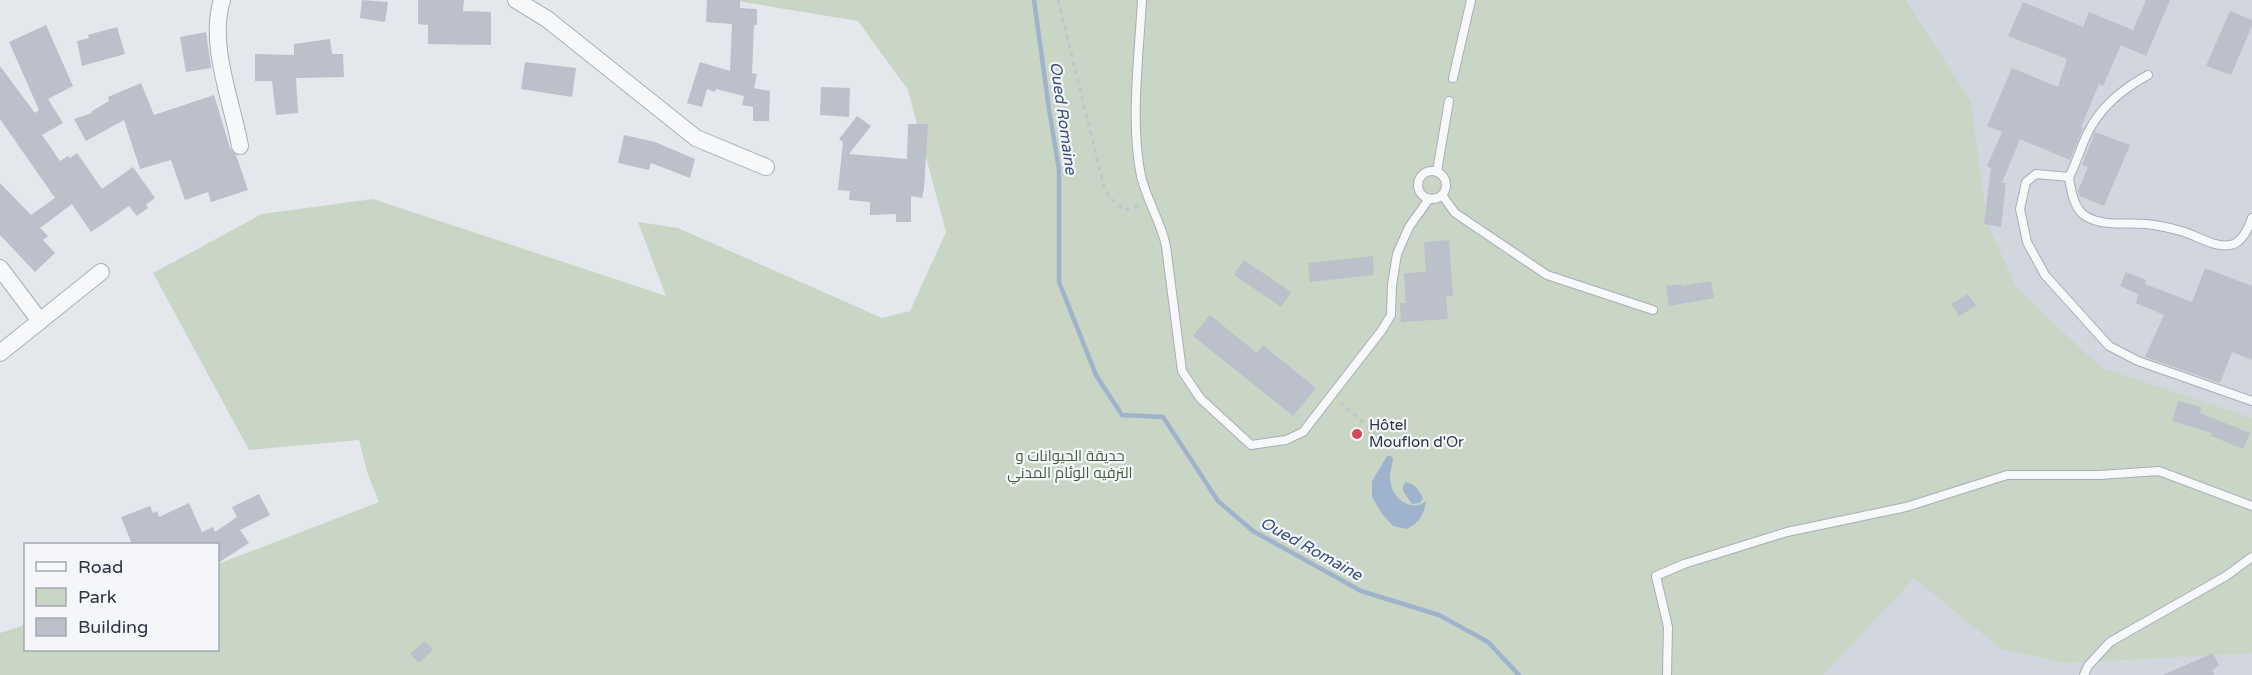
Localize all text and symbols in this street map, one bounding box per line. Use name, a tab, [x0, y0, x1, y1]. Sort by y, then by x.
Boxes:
water label: Oued Romaine	[1045, 60, 1081, 177]
place label: Hôtel Mouflon d'Or	[1369, 416, 1464, 451]
marker: Hôtel Mouflon d'Or	[1350, 427, 1364, 441]
park label: حديقة الحيوانات و الترفيه الوئام المدني	[1007, 447, 1133, 485]
water label: Oued Romaine	[1257, 513, 1366, 586]
legend	[24, 543, 219, 651]
text: Road	[78, 556, 123, 578]
text: Park	[78, 586, 117, 608]
text: Building	[78, 616, 148, 638]

